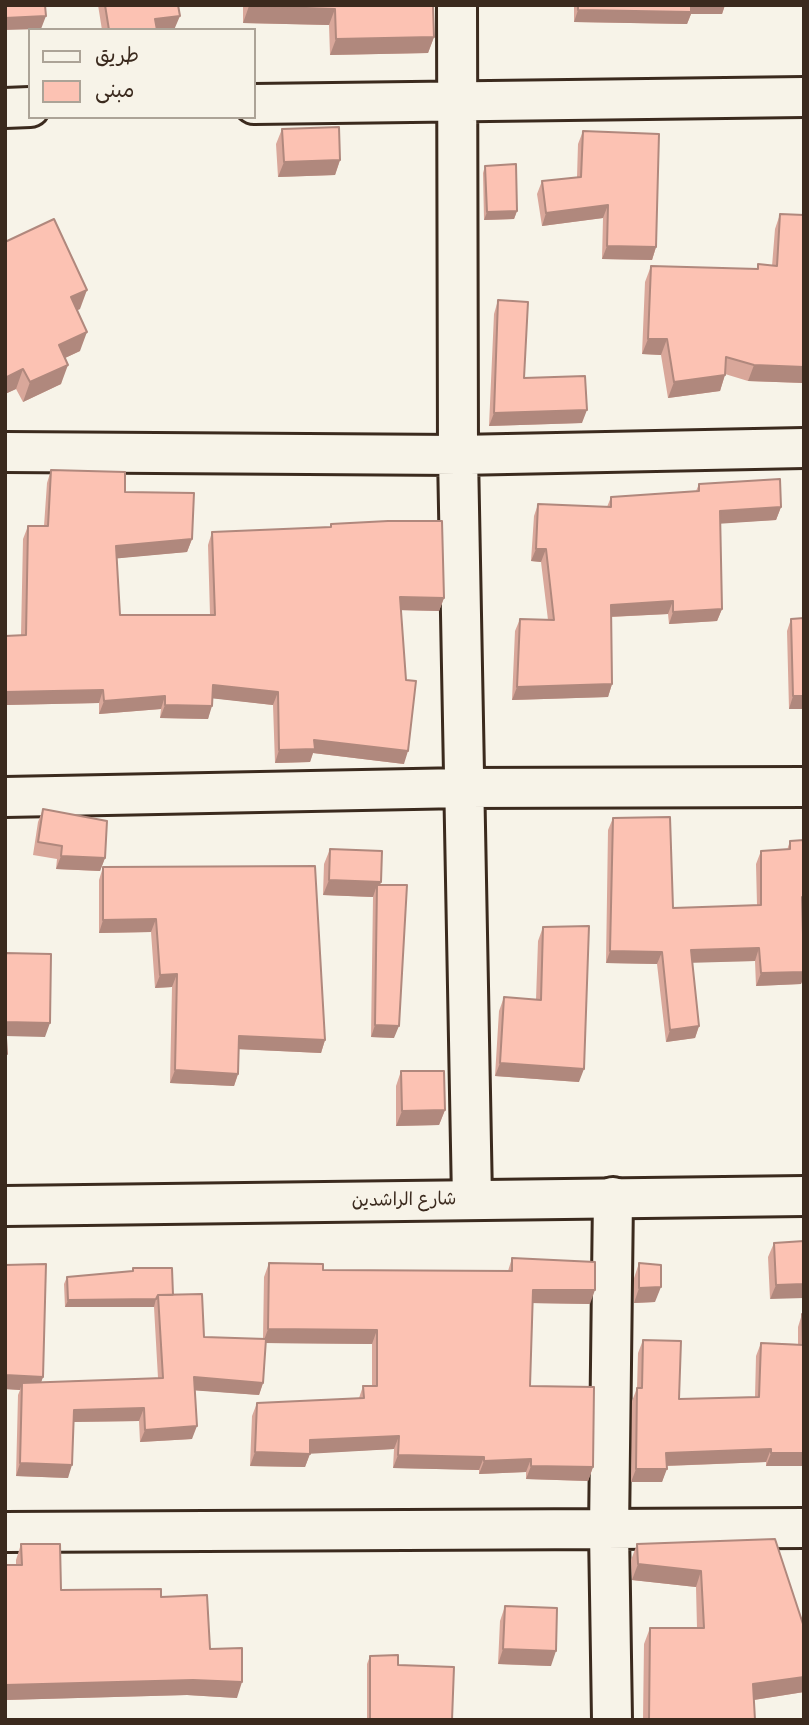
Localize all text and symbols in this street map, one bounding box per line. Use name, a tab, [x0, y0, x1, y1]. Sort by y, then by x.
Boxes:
legend	[28, 28, 256, 119]
text: طريق	[95, 41, 139, 68]
text: مبنى	[95, 76, 134, 103]
street label: شارع الراشدين	[352, 1188, 456, 1212]

